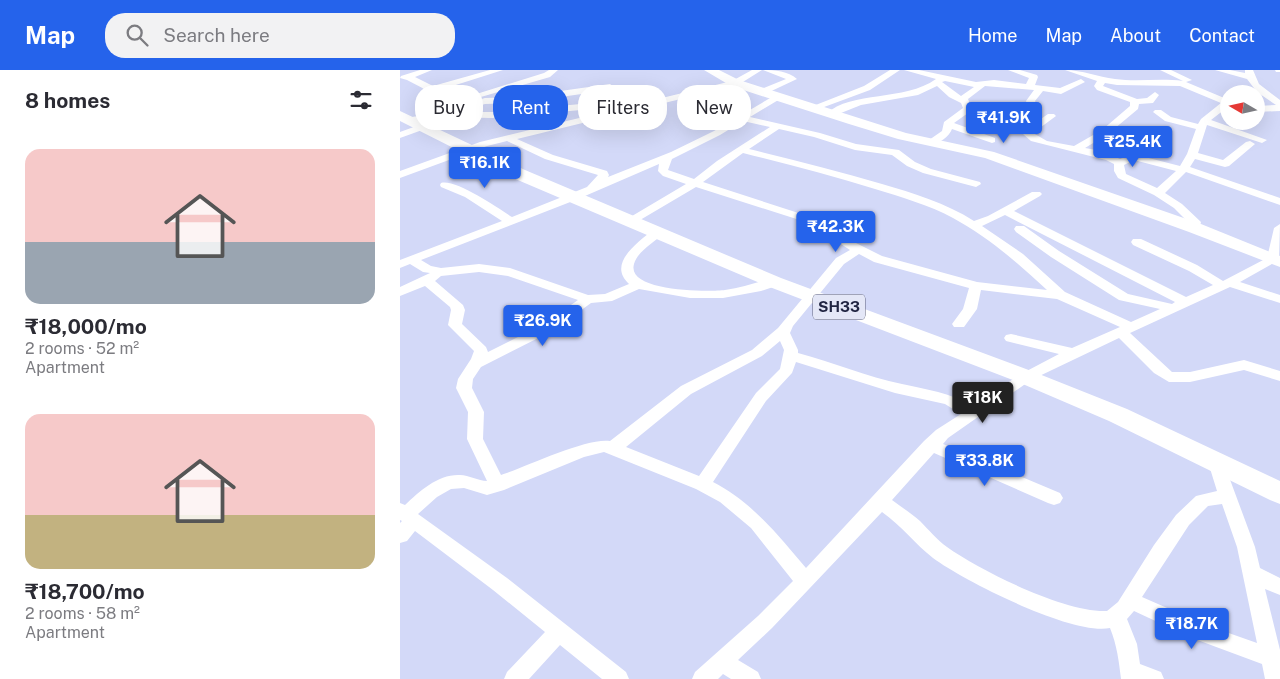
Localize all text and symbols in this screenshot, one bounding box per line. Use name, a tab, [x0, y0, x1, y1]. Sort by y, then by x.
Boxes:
search box	[105, 13, 455, 58]
text: Map	[25, 21, 75, 49]
icon: search	[123, 21, 151, 49]
text: Search here	[163, 24, 270, 46]
text: Home	[968, 25, 1018, 46]
text: Map	[1046, 25, 1082, 46]
text: About	[1110, 25, 1161, 46]
text: Contact	[1189, 25, 1255, 46]
chip: Buy	[415, 85, 483, 130]
chip: Rent	[493, 85, 568, 130]
chip: Filters	[578, 85, 667, 130]
chip: New	[677, 85, 751, 130]
north arrow	[1220, 85, 1265, 130]
map controls	[1220, 85, 1265, 130]
icon: filters	[347, 86, 375, 114]
text: 8 homes	[25, 88, 110, 113]
pin: ₹41.9K	[963, 102, 1045, 144]
text: ₹41.9K	[977, 108, 1031, 127]
pin: ₹25.4K	[1092, 126, 1174, 168]
text: ₹25.4K	[1104, 132, 1162, 151]
pin: ₹16.1K	[444, 146, 526, 189]
text: ₹16.1K	[460, 153, 510, 172]
icon: home	[155, 181, 245, 271]
pin: ₹42.3K	[795, 210, 877, 253]
text: ₹42.3K	[807, 217, 865, 236]
road number: SH33	[813, 294, 865, 320]
pin: ₹26.9K	[502, 304, 584, 347]
text: ₹26.9K	[514, 311, 572, 330]
text: ₹18,000/mo	[25, 314, 147, 339]
text: 2 rooms · 52 m²	[25, 339, 139, 358]
text: Apartment	[25, 358, 105, 377]
pin: ₹18K	[953, 382, 1013, 424]
text: ₹18K	[963, 388, 1003, 407]
pin: ₹33.8K	[944, 444, 1026, 487]
icon: home	[155, 446, 245, 536]
text: ₹33.8K	[956, 451, 1014, 470]
text: ₹18,700/mo	[25, 579, 145, 604]
text: 2 rooms · 58 m²	[25, 604, 140, 623]
pin: ₹18.7K	[1151, 608, 1233, 650]
text: ₹18.7K	[1166, 614, 1218, 633]
text: Apartment	[25, 623, 105, 642]

